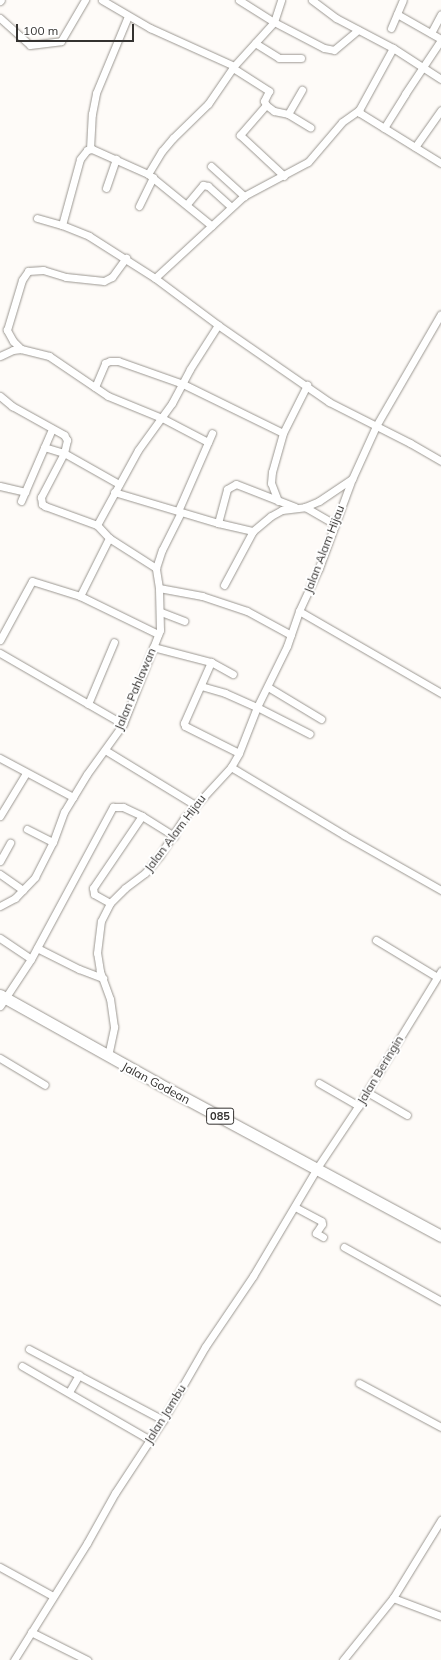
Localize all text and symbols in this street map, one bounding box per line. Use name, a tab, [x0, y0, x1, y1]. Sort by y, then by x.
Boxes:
scale bar	[18, 16, 136, 42]
text: 100 m	[23, 23, 58, 38]
street label: Jalan Alam Hijau	[301, 503, 347, 595]
street label: Jalan Pahlawan	[111, 646, 159, 732]
street label: Jalan Alam Hijau	[141, 792, 209, 874]
street label: Jalan Beringin	[354, 1033, 406, 1107]
street label: Jalan Godean	[120, 1059, 192, 1107]
road number: 085	[206, 1107, 234, 1125]
street label: Jalan Jambu	[141, 1382, 189, 1446]

